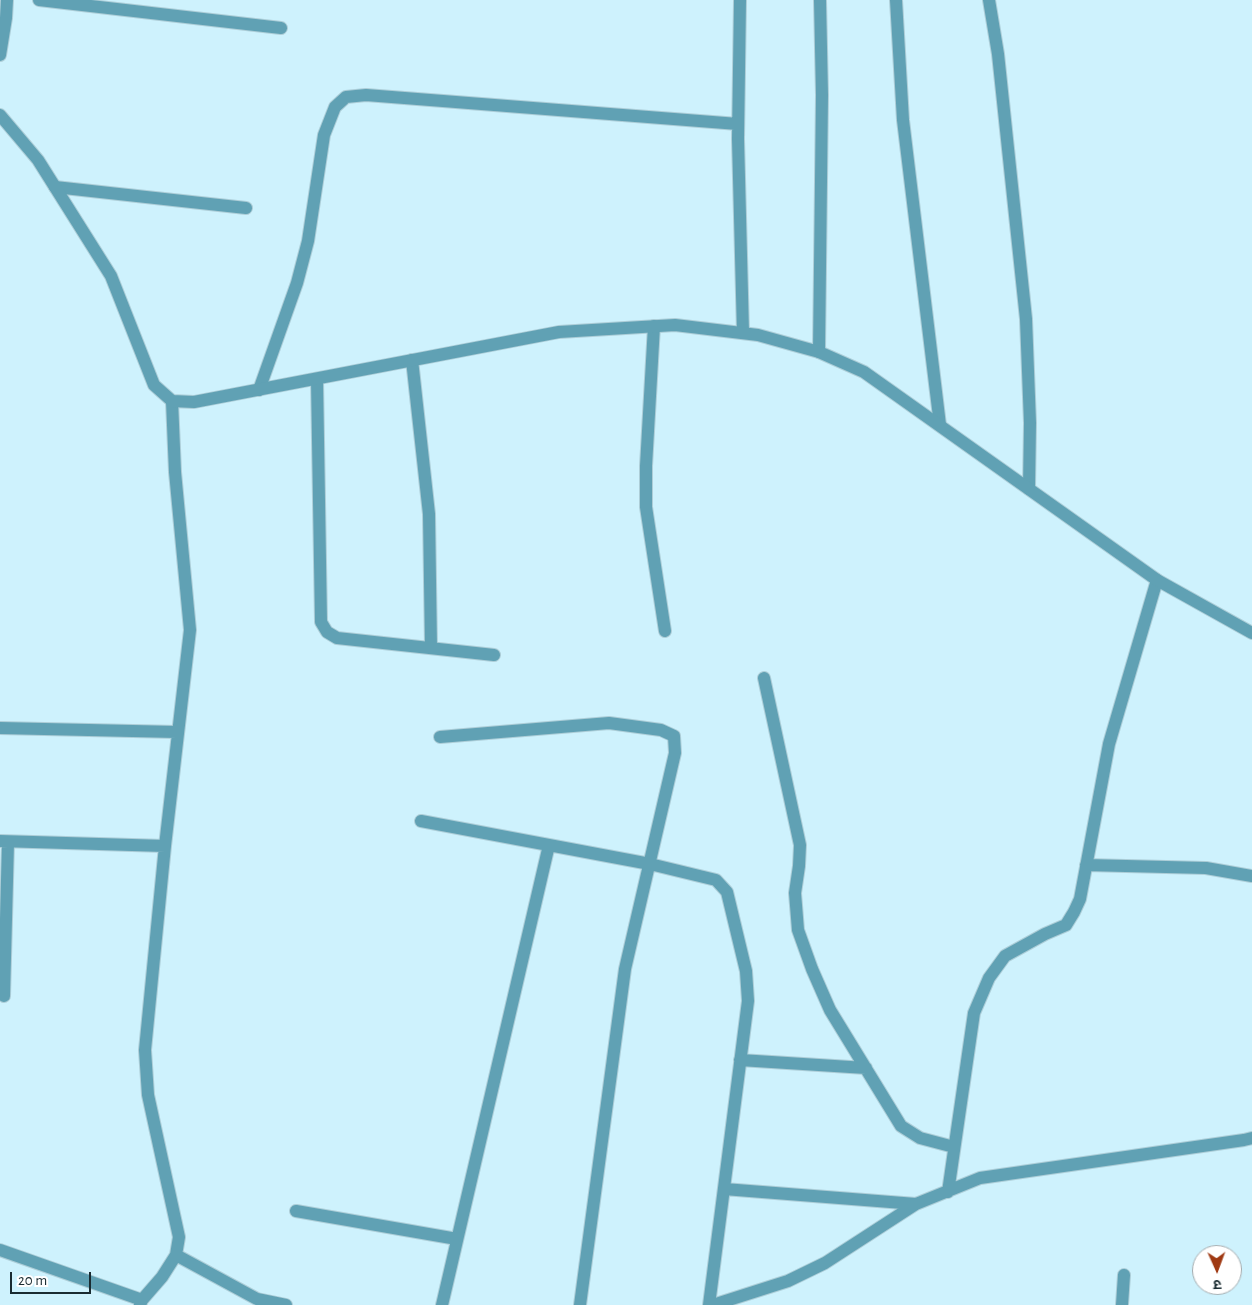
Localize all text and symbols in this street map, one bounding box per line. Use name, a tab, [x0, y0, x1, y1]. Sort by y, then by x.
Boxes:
north arrow	[1192, 1245, 1242, 1295]
scale bar	[12, 1262, 94, 1294]
text: 20 m	[18, 1273, 47, 1288]
text: उ	[1213, 1277, 1222, 1291]

